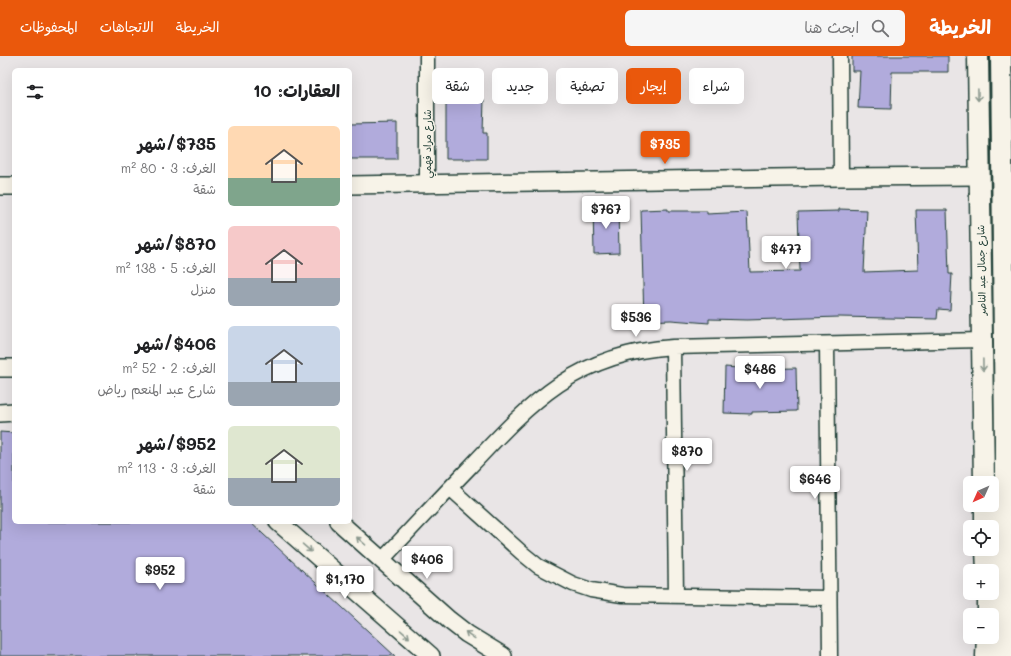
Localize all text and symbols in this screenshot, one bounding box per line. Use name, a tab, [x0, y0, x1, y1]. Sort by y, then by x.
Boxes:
search box	[625, 10, 905, 46]
text: الخريطة	[929, 14, 991, 39]
text: المحفوظات	[20, 17, 78, 36]
text: الاتجاهات	[100, 17, 154, 36]
text: الخريطة	[176, 17, 219, 36]
text: ابحث هنا	[804, 17, 859, 37]
icon: search	[869, 17, 891, 39]
chip: شقة	[432, 68, 484, 104]
chip: جديد	[492, 68, 548, 104]
chip: تصفية	[556, 68, 618, 104]
chip: إيجار	[626, 68, 681, 104]
chip: شراء	[689, 68, 744, 104]
text: العقارات: 10	[253, 79, 340, 101]
icon: filters	[24, 81, 46, 103]
one-way arrow	[974, 88, 982, 101]
street label: شارع مراد فهمي	[420, 109, 437, 178]
pin: $735	[641, 131, 689, 165]
text: $735/شهر	[138, 132, 216, 154]
text: $735	[650, 135, 680, 152]
icon: home	[260, 142, 308, 190]
text: الغرف: 3 · 80 m²	[121, 159, 216, 176]
text: شقة	[193, 180, 216, 197]
pin: $767	[582, 196, 630, 230]
text: $767	[591, 200, 621, 217]
street label: شارع جمال عبد الناصر	[973, 224, 990, 316]
text: $870/شهر	[136, 232, 216, 254]
pin: $477	[762, 236, 810, 270]
text: $477	[771, 240, 801, 257]
icon: home	[260, 242, 308, 290]
text: الغرف: 5 · 138 m²	[115, 259, 216, 276]
text: منزل	[190, 280, 216, 297]
pin: $536	[612, 304, 660, 338]
text: $536	[620, 308, 652, 325]
text: $406/شهر	[135, 332, 216, 354]
icon: home	[260, 342, 308, 390]
pin: $486	[736, 356, 784, 390]
one-way arrow	[979, 358, 986, 371]
text: الغرف: 2 · 52 m²	[122, 359, 216, 376]
text: $486	[744, 360, 776, 377]
text: شارع عبد المنعم رياض	[98, 380, 216, 397]
text: $952/شهر	[138, 432, 216, 454]
pin: $870	[663, 438, 711, 472]
icon: home	[260, 442, 308, 490]
text: $870	[671, 442, 703, 459]
text: الغرف: 3 · 113 m²	[118, 459, 216, 476]
pin: $646	[791, 466, 839, 500]
text: $646	[799, 470, 831, 487]
north arrow	[963, 476, 999, 512]
map controls	[963, 476, 999, 644]
text: شقة	[193, 480, 216, 497]
button: locate	[963, 520, 999, 556]
one-way arrow	[355, 537, 366, 546]
one-way arrow	[302, 543, 313, 552]
pin: $406	[403, 546, 451, 580]
text: $406	[411, 550, 443, 567]
pin: $952	[136, 557, 184, 591]
text: $952	[145, 561, 175, 578]
button: +	[963, 564, 999, 600]
pin: $1,170	[312, 566, 378, 600]
text: $1,170	[325, 570, 365, 587]
button: −	[963, 608, 999, 644]
one-way arrow	[400, 629, 410, 638]
one-way arrow	[464, 631, 475, 639]

